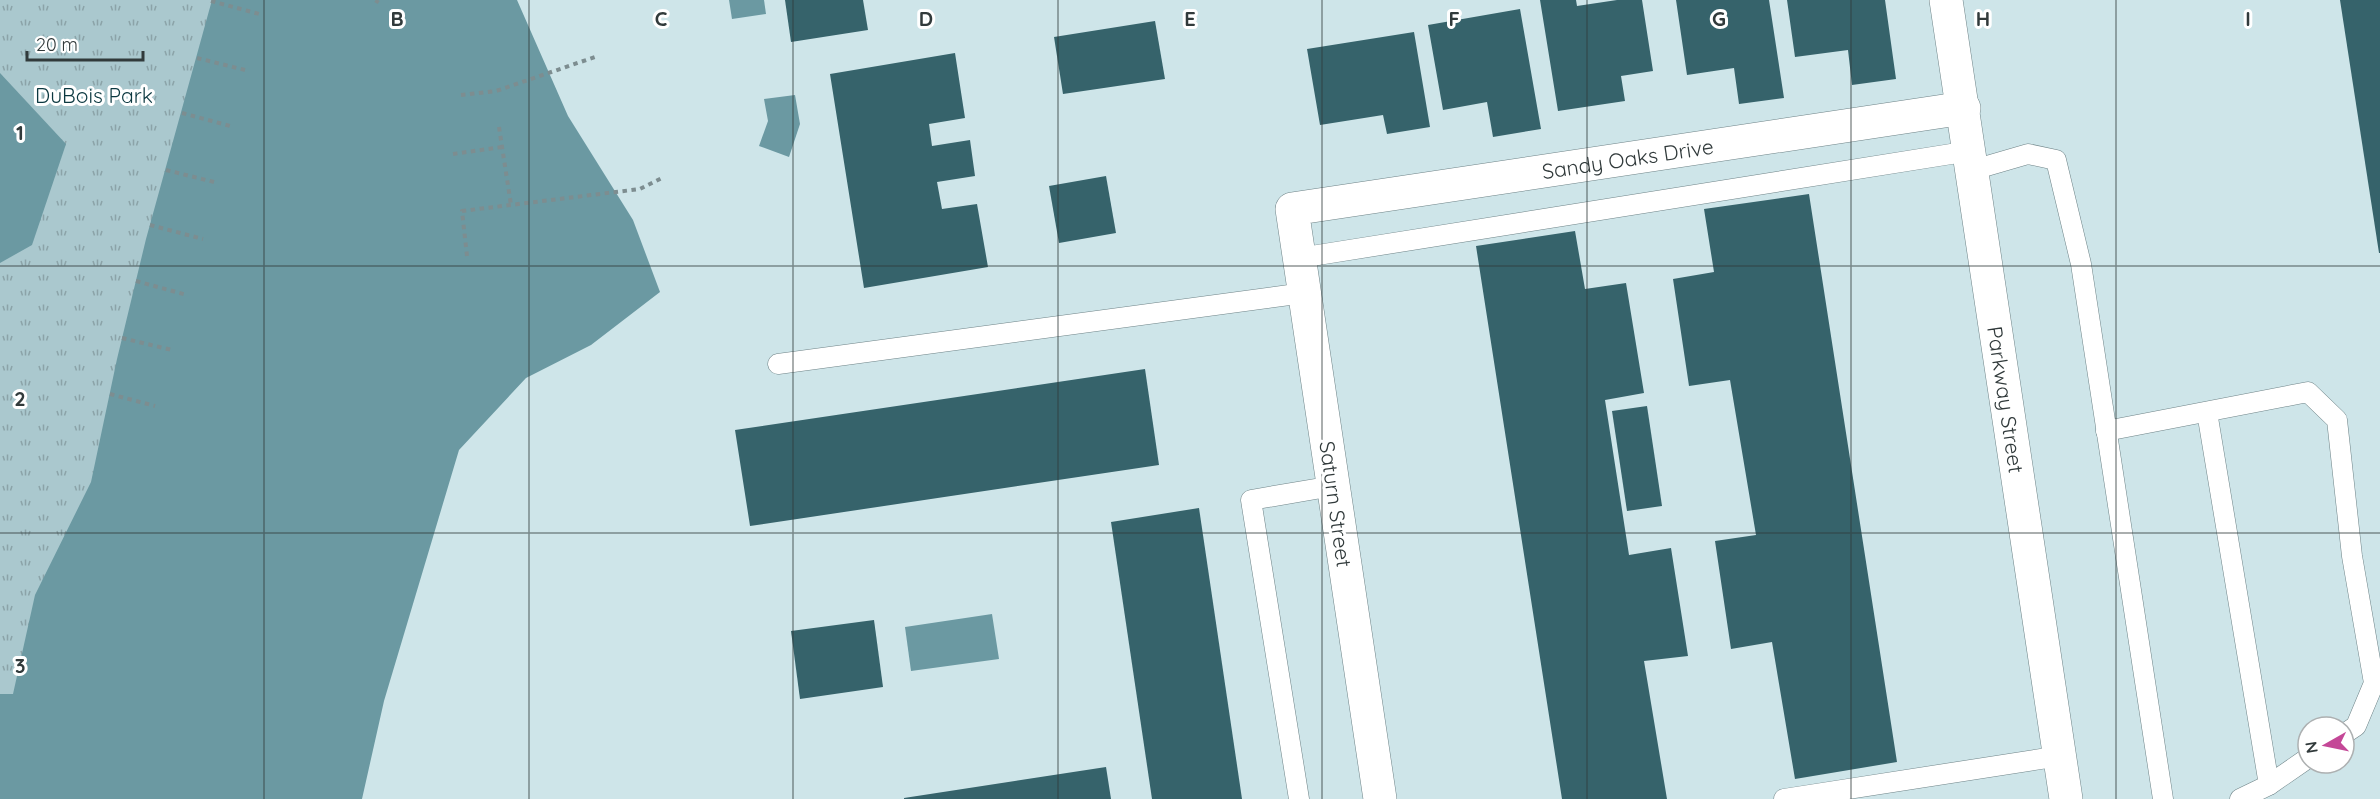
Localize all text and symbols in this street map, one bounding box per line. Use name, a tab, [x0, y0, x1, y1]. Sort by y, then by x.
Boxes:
text: B	[390, 6, 404, 31]
text: C	[655, 6, 668, 31]
text: D	[919, 6, 933, 31]
text: E	[1184, 6, 1196, 31]
text: F	[1448, 6, 1460, 31]
text: G	[1712, 6, 1726, 31]
text: H	[1976, 6, 1990, 31]
text: I	[2245, 6, 2251, 31]
scale bar	[27, 24, 142, 62]
text: 20 m	[36, 33, 78, 56]
park label: DuBois Park	[35, 82, 153, 108]
text: 1	[16, 120, 24, 145]
street label: Sandy Oaks Drive	[1540, 133, 1715, 184]
street label: Parkway Street	[1982, 324, 2030, 475]
text: 2	[14, 386, 26, 411]
street label: Saturn Street	[1314, 439, 1358, 569]
text: 3	[15, 653, 25, 678]
north arrow	[2296, 715, 2356, 775]
text: N	[2300, 740, 2322, 755]

